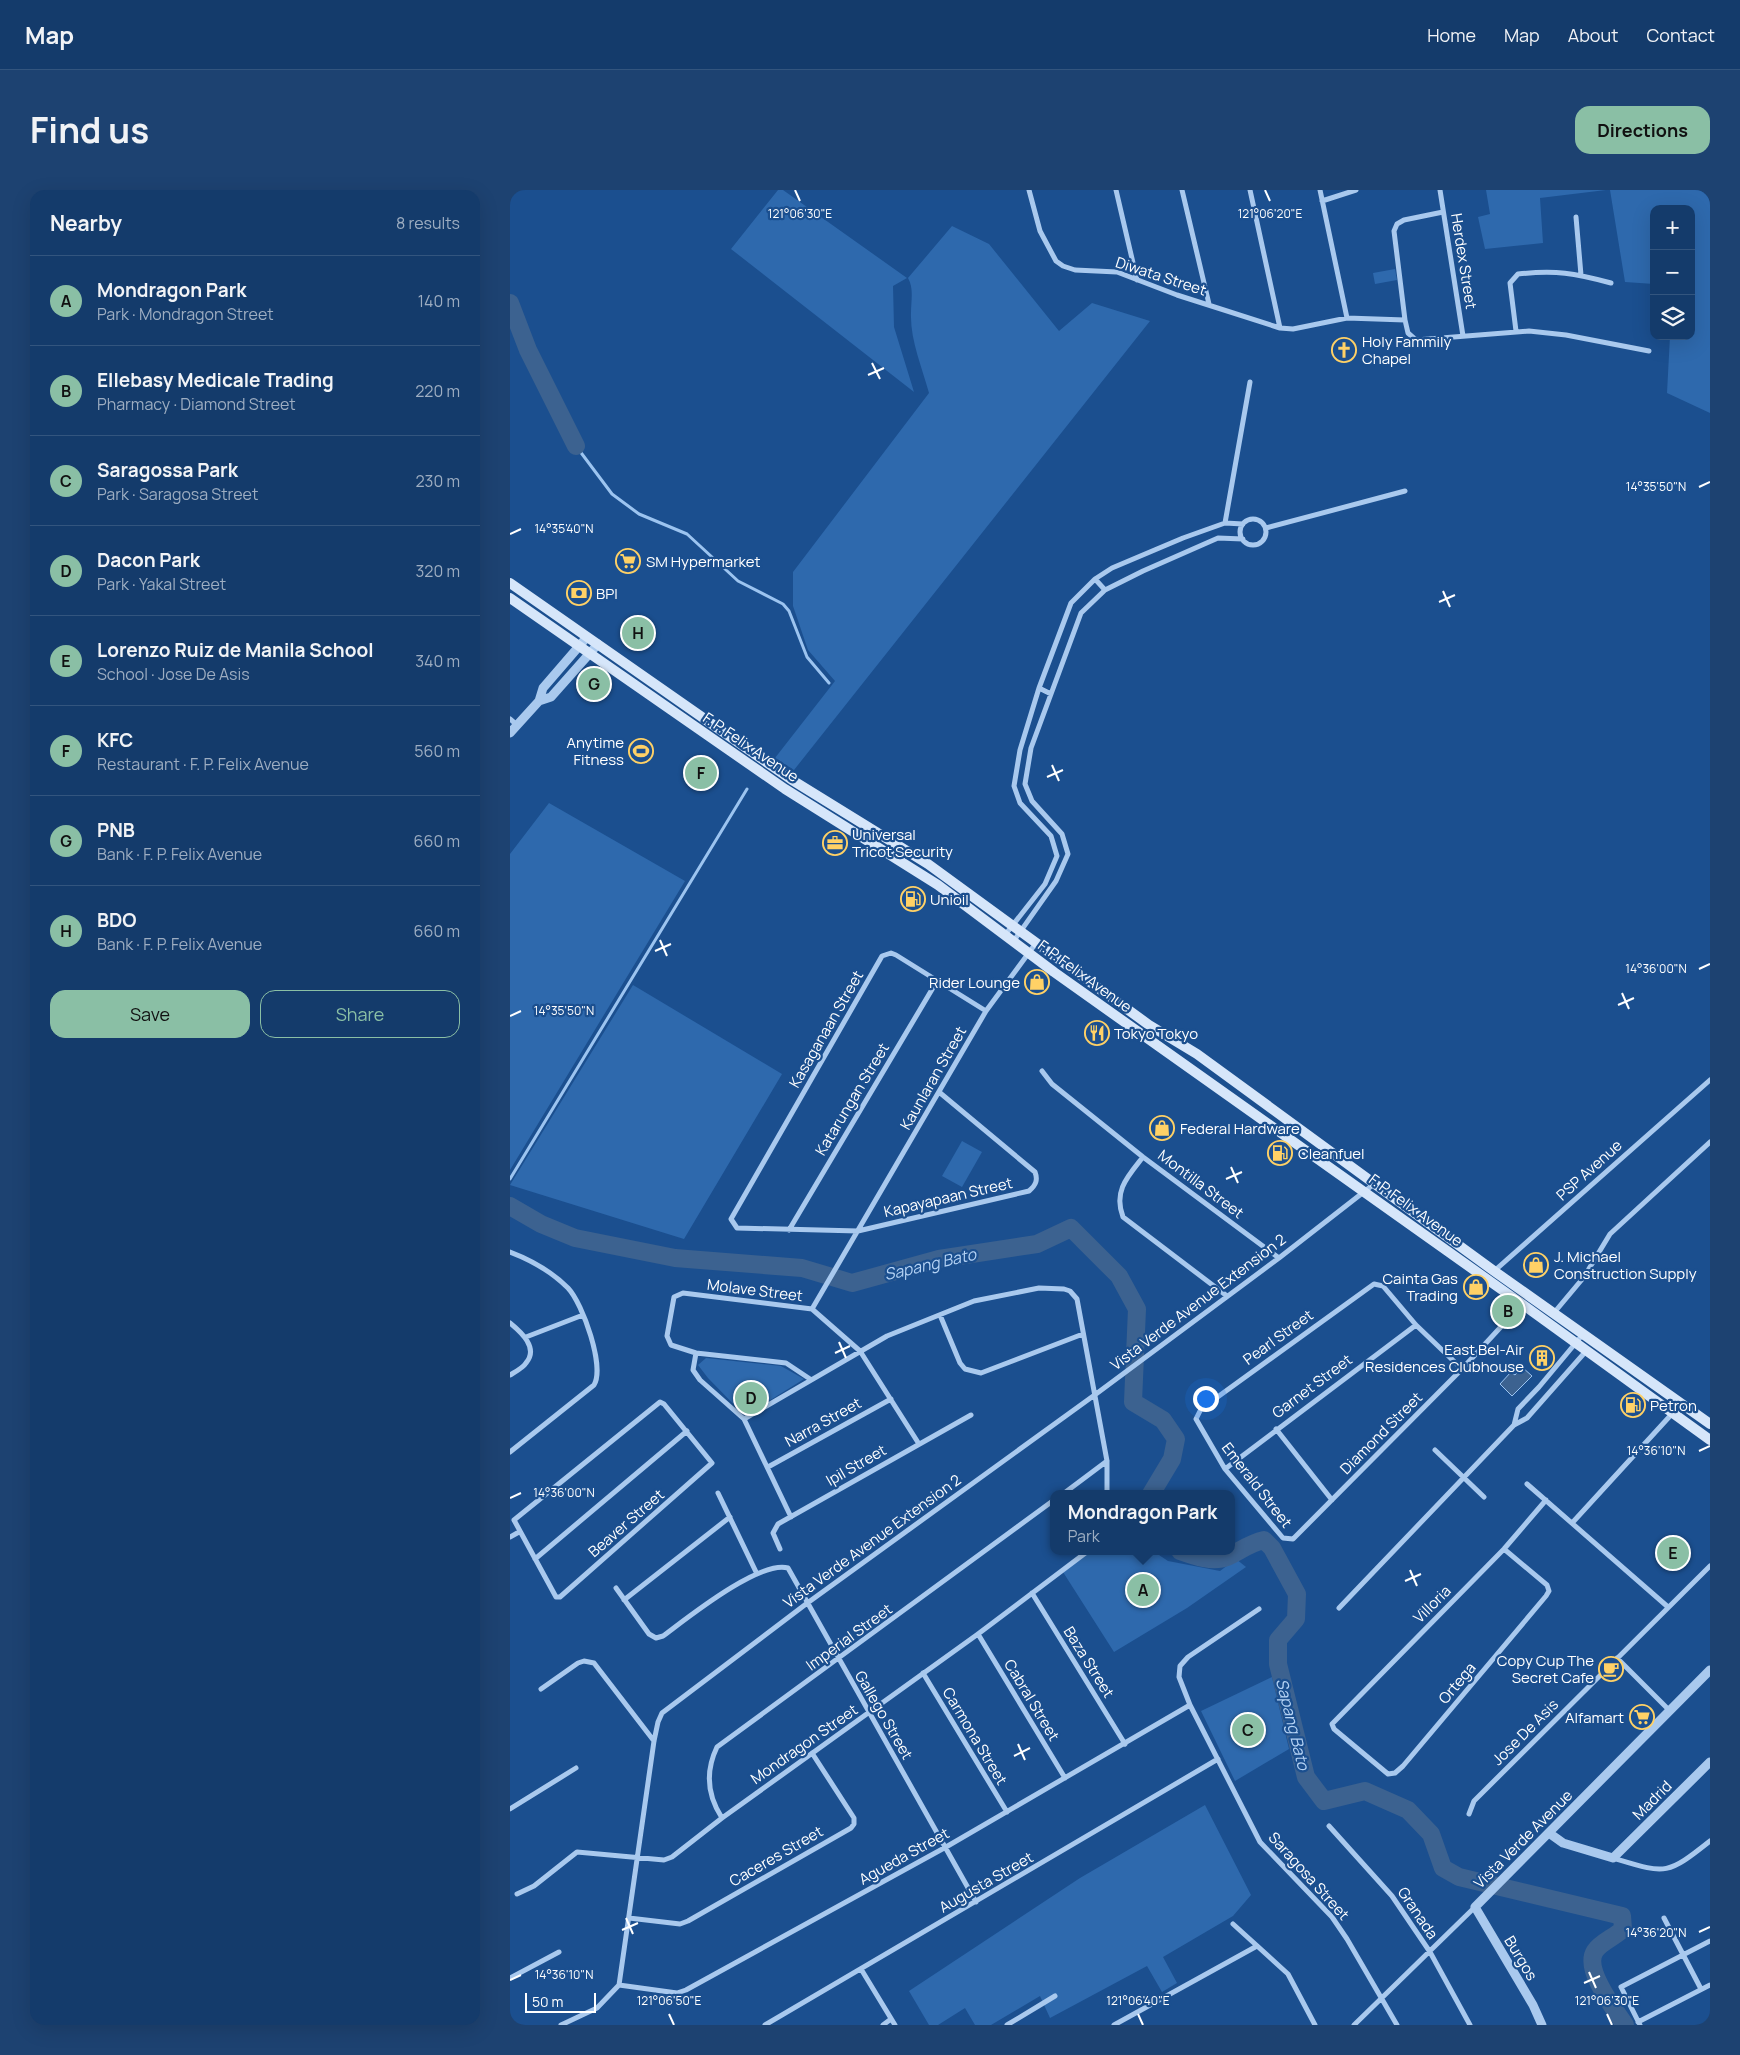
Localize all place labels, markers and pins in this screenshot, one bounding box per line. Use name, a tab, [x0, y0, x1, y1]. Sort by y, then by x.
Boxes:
place label: Holy Fammily Chapel	[1362, 331, 1452, 369]
church icon: Holy Fammily Chapel	[1331, 337, 1357, 363]
supermarket icon: SM Hypermarket	[615, 548, 641, 574]
place label: SM Hypermarket	[646, 551, 761, 572]
bank icon: BPI	[566, 580, 592, 606]
place label: BPI	[596, 583, 618, 604]
pin: H	[622, 614, 654, 652]
pin: G	[578, 665, 610, 703]
place label: Anytime Fitness	[566, 732, 624, 770]
sports icon: Anytime Fitness	[628, 738, 654, 764]
pin: F	[685, 754, 717, 792]
place label: Universal Tricot Security	[852, 824, 953, 862]
office icon: Universal Tricot Security	[822, 830, 848, 856]
fuel station icon: Unioil	[900, 886, 926, 912]
place label: Unioil	[930, 889, 969, 910]
shop icon: Rider Lounge	[1024, 969, 1050, 995]
place label: Rider Lounge	[929, 972, 1020, 993]
restaurant icon: Tokyo Tokyo	[1084, 1020, 1110, 1046]
place label: Tokyo Tokyo	[1114, 1023, 1198, 1044]
shop icon: Federal Hardware	[1149, 1115, 1175, 1141]
place label: Federal Hardware	[1180, 1118, 1300, 1139]
fuel station icon: Cleanfuel	[1267, 1140, 1293, 1166]
place label: Cleanfuel	[1298, 1143, 1365, 1164]
place label: J. Michael Construction Supply	[1554, 1246, 1697, 1284]
shop icon: J. Michael Construction Supply	[1523, 1252, 1549, 1278]
place label: Cainta Gas Trading	[1382, 1268, 1458, 1306]
shop icon: Cainta Gas Trading	[1463, 1274, 1489, 1300]
pin: B	[1492, 1292, 1524, 1330]
place label: East Bel-Air Residences Clubhouse	[1365, 1339, 1525, 1377]
building icon: East Bel-Air Residences Clubhouse	[1529, 1345, 1555, 1371]
pin: D	[735, 1379, 767, 1417]
fuel station icon: Petron	[1620, 1392, 1646, 1418]
place label: Petron	[1650, 1395, 1697, 1416]
pin: E	[1657, 1534, 1689, 1572]
pin: A	[1127, 1571, 1159, 1609]
place label: Copy Cup The Secret Cafe	[1497, 1650, 1594, 1688]
cafe icon: Copy Cup The Secret Cafe	[1598, 1656, 1624, 1682]
supermarket icon: Alfamart	[1629, 1704, 1655, 1730]
place label: Alfamart	[1565, 1707, 1624, 1728]
pin: C	[1232, 1711, 1264, 1749]

